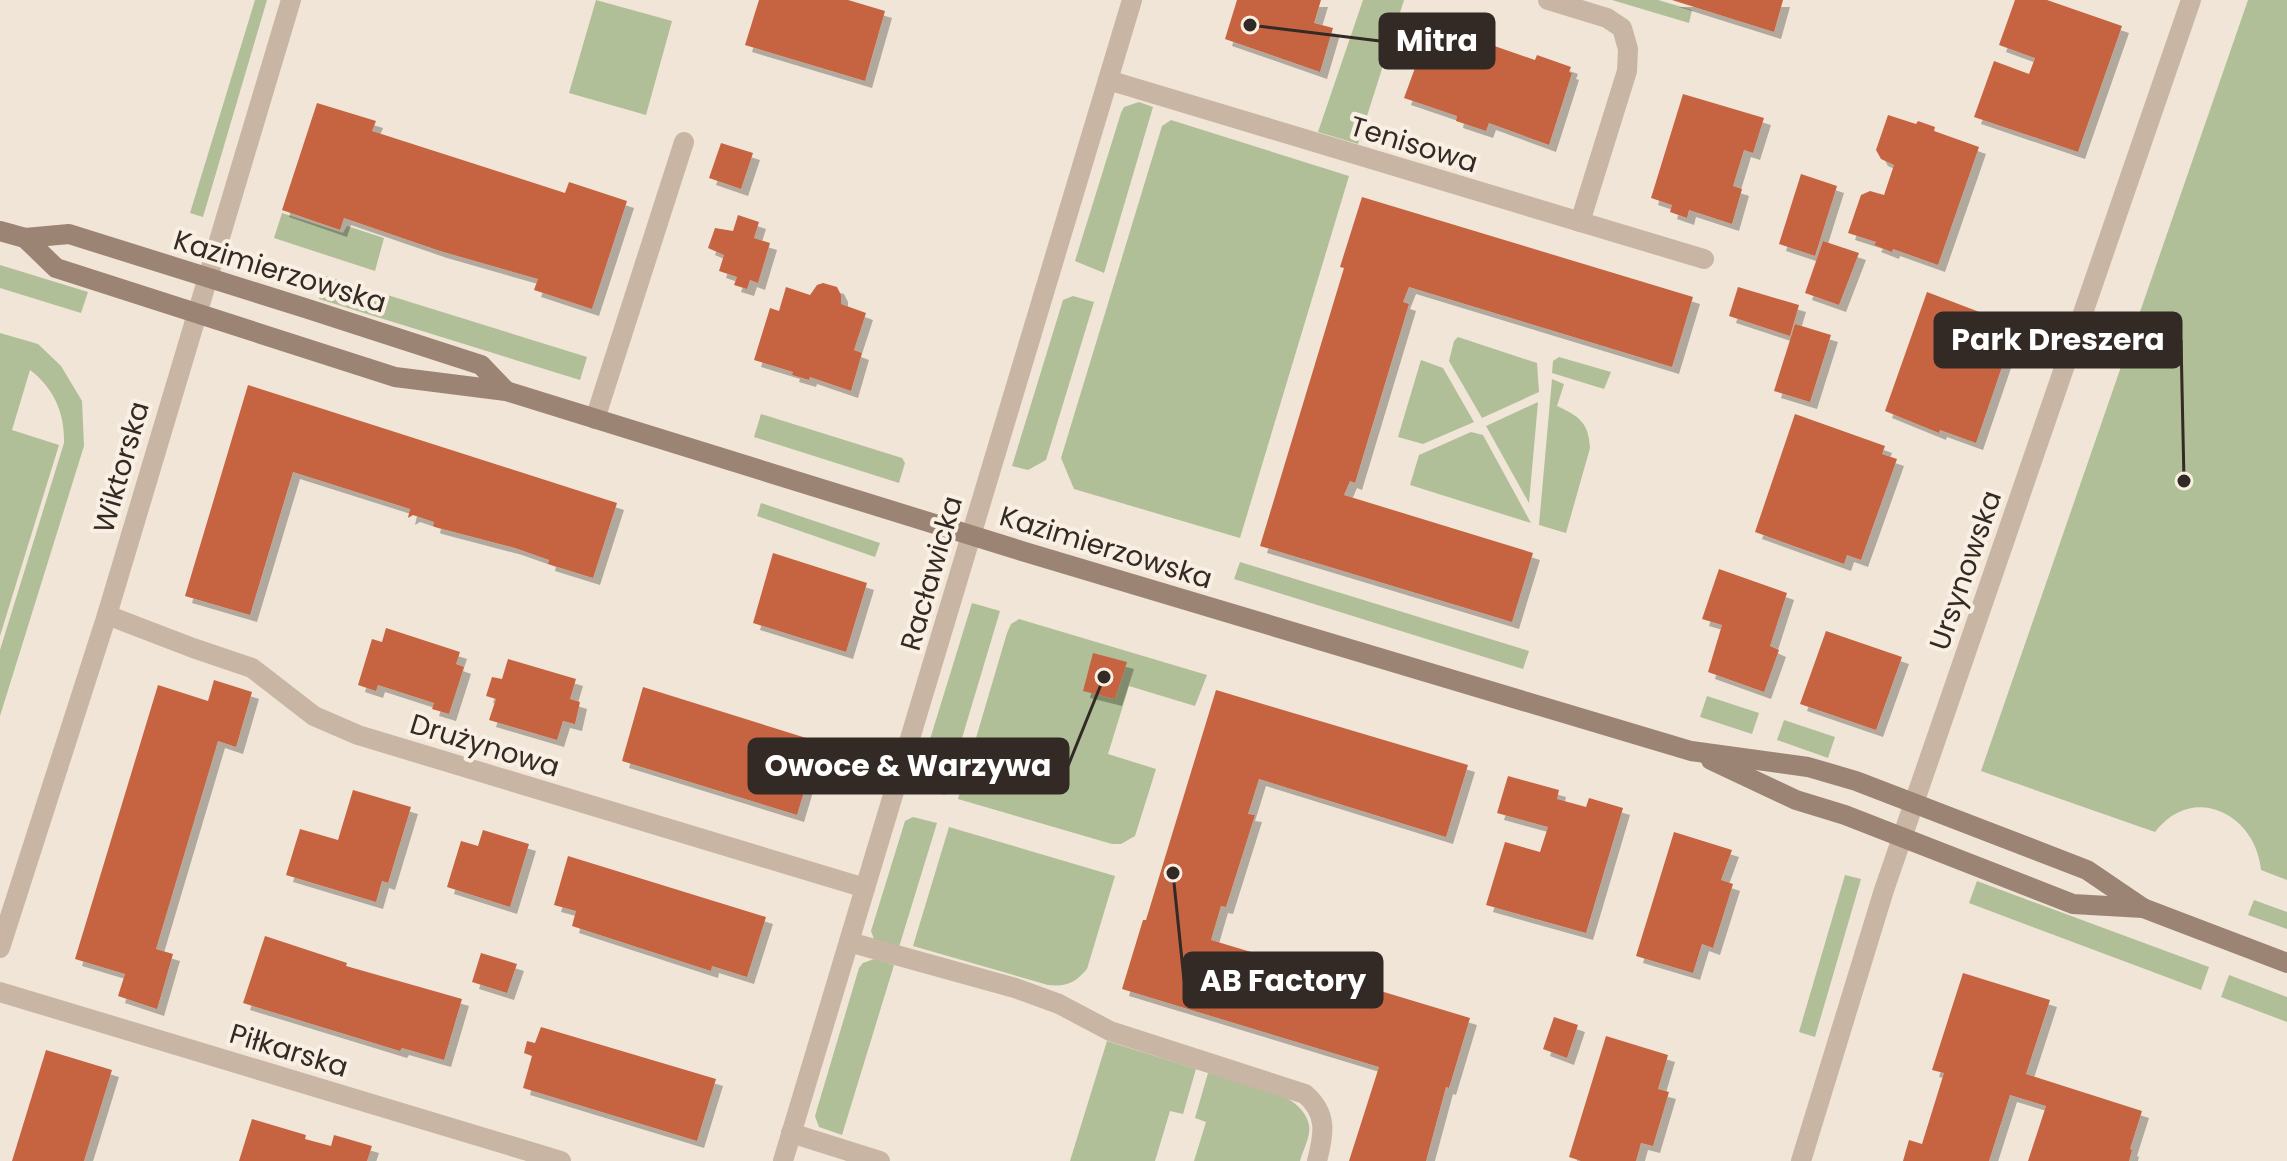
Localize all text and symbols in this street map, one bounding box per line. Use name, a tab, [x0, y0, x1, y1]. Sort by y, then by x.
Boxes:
callout: Mitra	[1380, 14, 1494, 68]
text: Mitra	[1396, 19, 1478, 62]
street label: Tenisowa	[1345, 107, 1483, 182]
street label: Kazimierzowska	[169, 221, 391, 322]
callout: Park Dreszera	[1935, 313, 2181, 367]
text: Park Dreszera	[1951, 318, 2165, 361]
street label: Wiktorska	[84, 397, 159, 537]
street label: Ursynowska	[1920, 485, 2011, 655]
street label: Racławicka	[891, 491, 972, 655]
street label: Kazimierzowska	[995, 497, 1217, 598]
street label: Drużynowa	[405, 704, 564, 787]
callout: Owoce & Warzywa	[749, 739, 1068, 793]
text: Owoce & Warzywa	[765, 744, 1051, 787]
callout: AB Factory	[1184, 953, 1382, 1007]
text: AB Factory	[1200, 959, 1366, 1002]
street label: Piłkarska	[225, 1014, 353, 1087]

